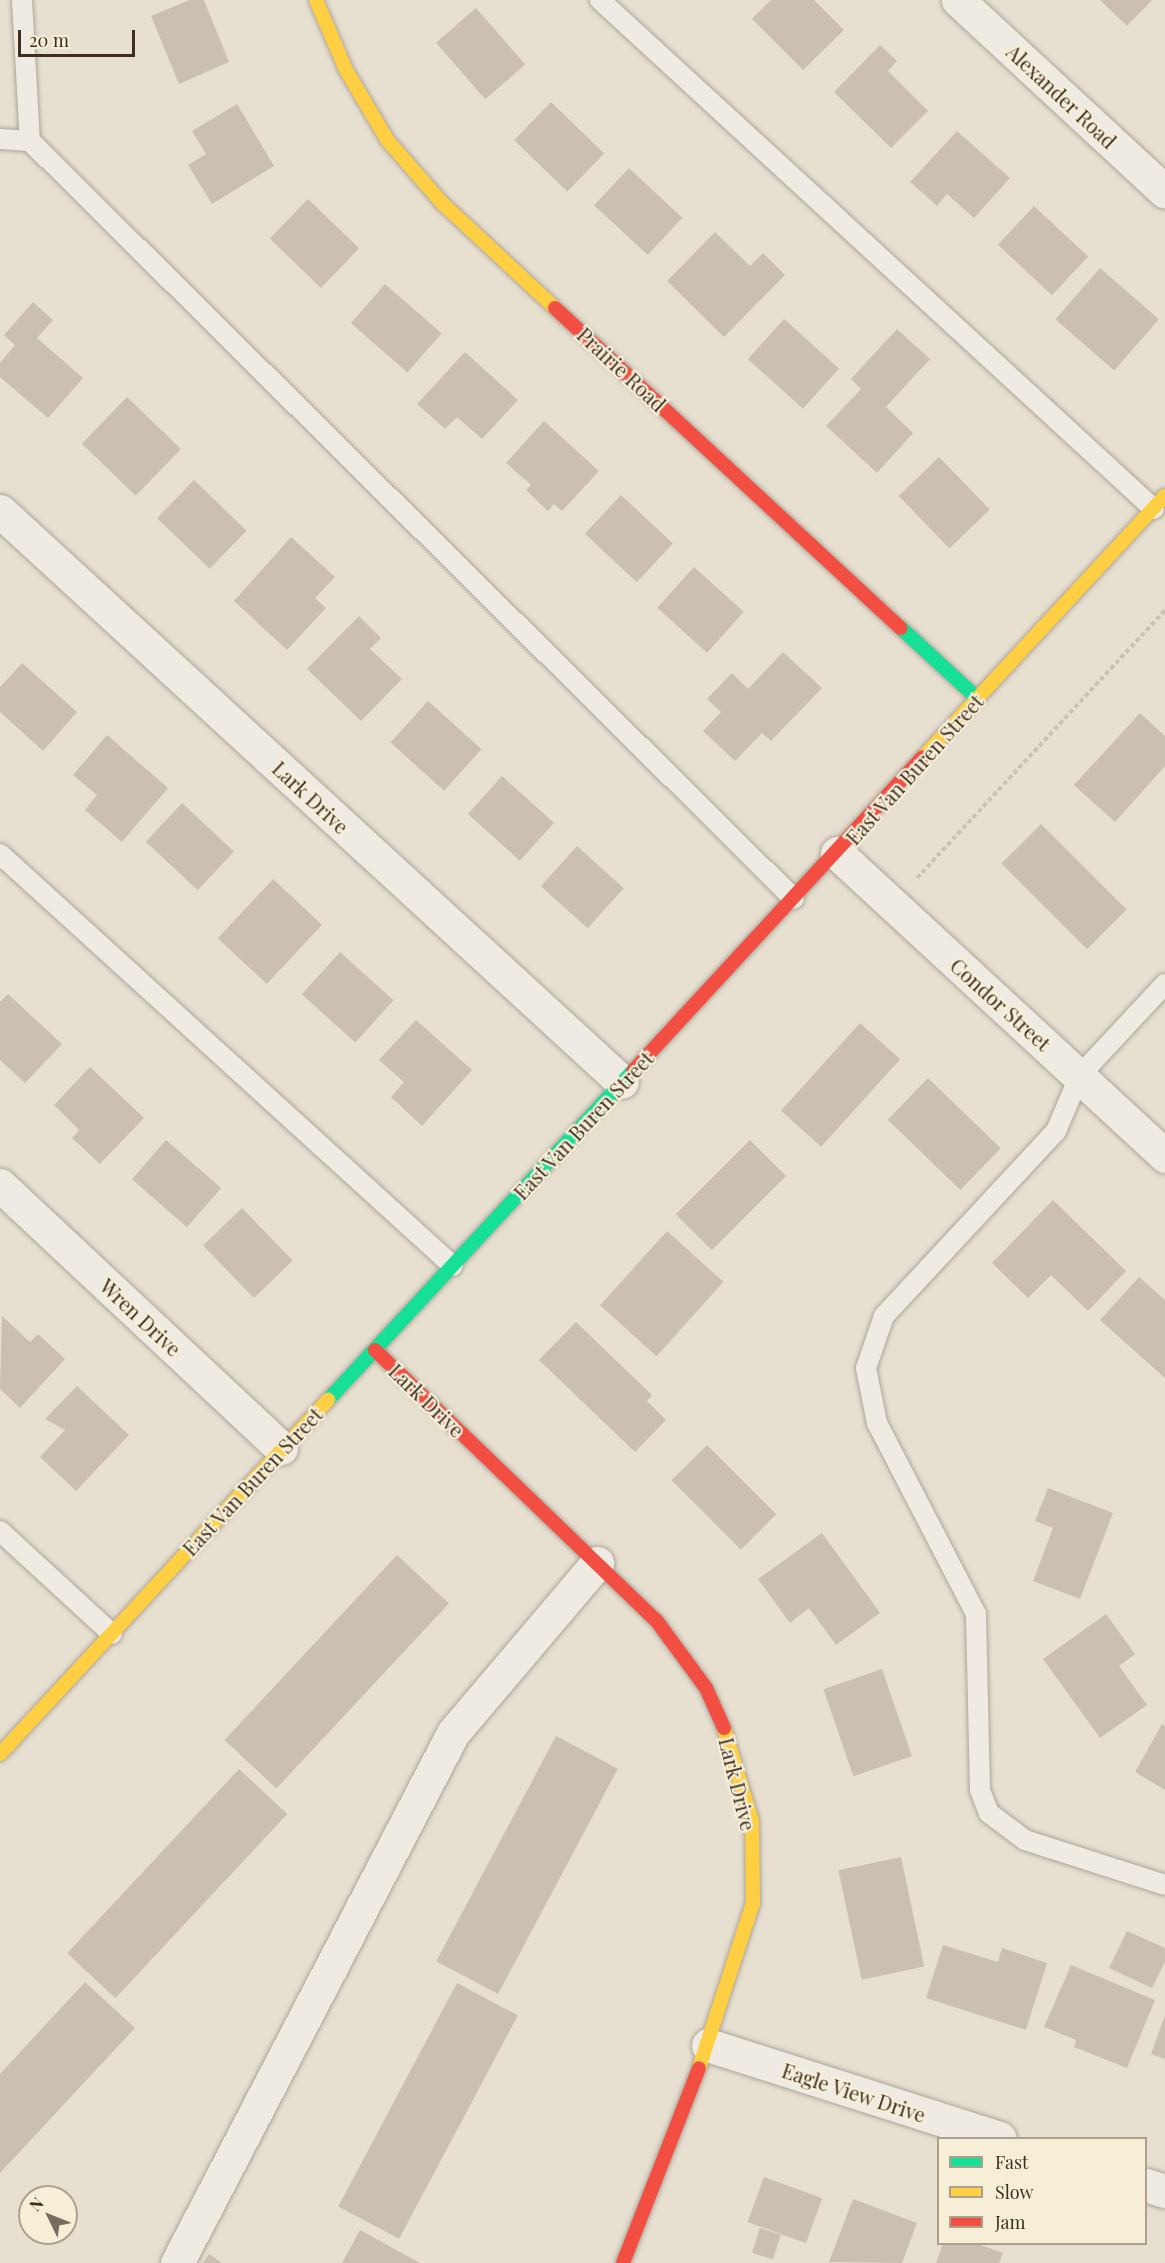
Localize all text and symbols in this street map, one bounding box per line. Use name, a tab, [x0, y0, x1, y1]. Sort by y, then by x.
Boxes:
scale bar	[21, 18, 138, 56]
text: 20 m	[29, 28, 69, 52]
street label: Alexander Road	[1002, 39, 1122, 153]
street label: Prairie Road	[573, 322, 671, 416]
street label: East Van Buren Street	[840, 689, 988, 849]
street label: Lark Drive	[268, 756, 354, 838]
street label: Condor Street	[946, 953, 1056, 1055]
street label: East Van Buren Street	[508, 1046, 658, 1204]
street label: Wren Drive	[96, 1274, 186, 1360]
street label: Lark Drive	[384, 1358, 470, 1442]
street label: East Van Buren Street	[177, 1402, 327, 1560]
street label: Lark Drive	[715, 1735, 761, 1833]
street label: Eagle View Drive	[779, 2057, 929, 2127]
legend	[937, 2137, 1147, 2245]
text: Fast	[995, 2150, 1028, 2174]
text: Slow	[995, 2180, 1033, 2204]
north arrow	[18, 2185, 78, 2245]
text: N	[24, 2192, 48, 2215]
text: Jam	[995, 2210, 1025, 2234]

